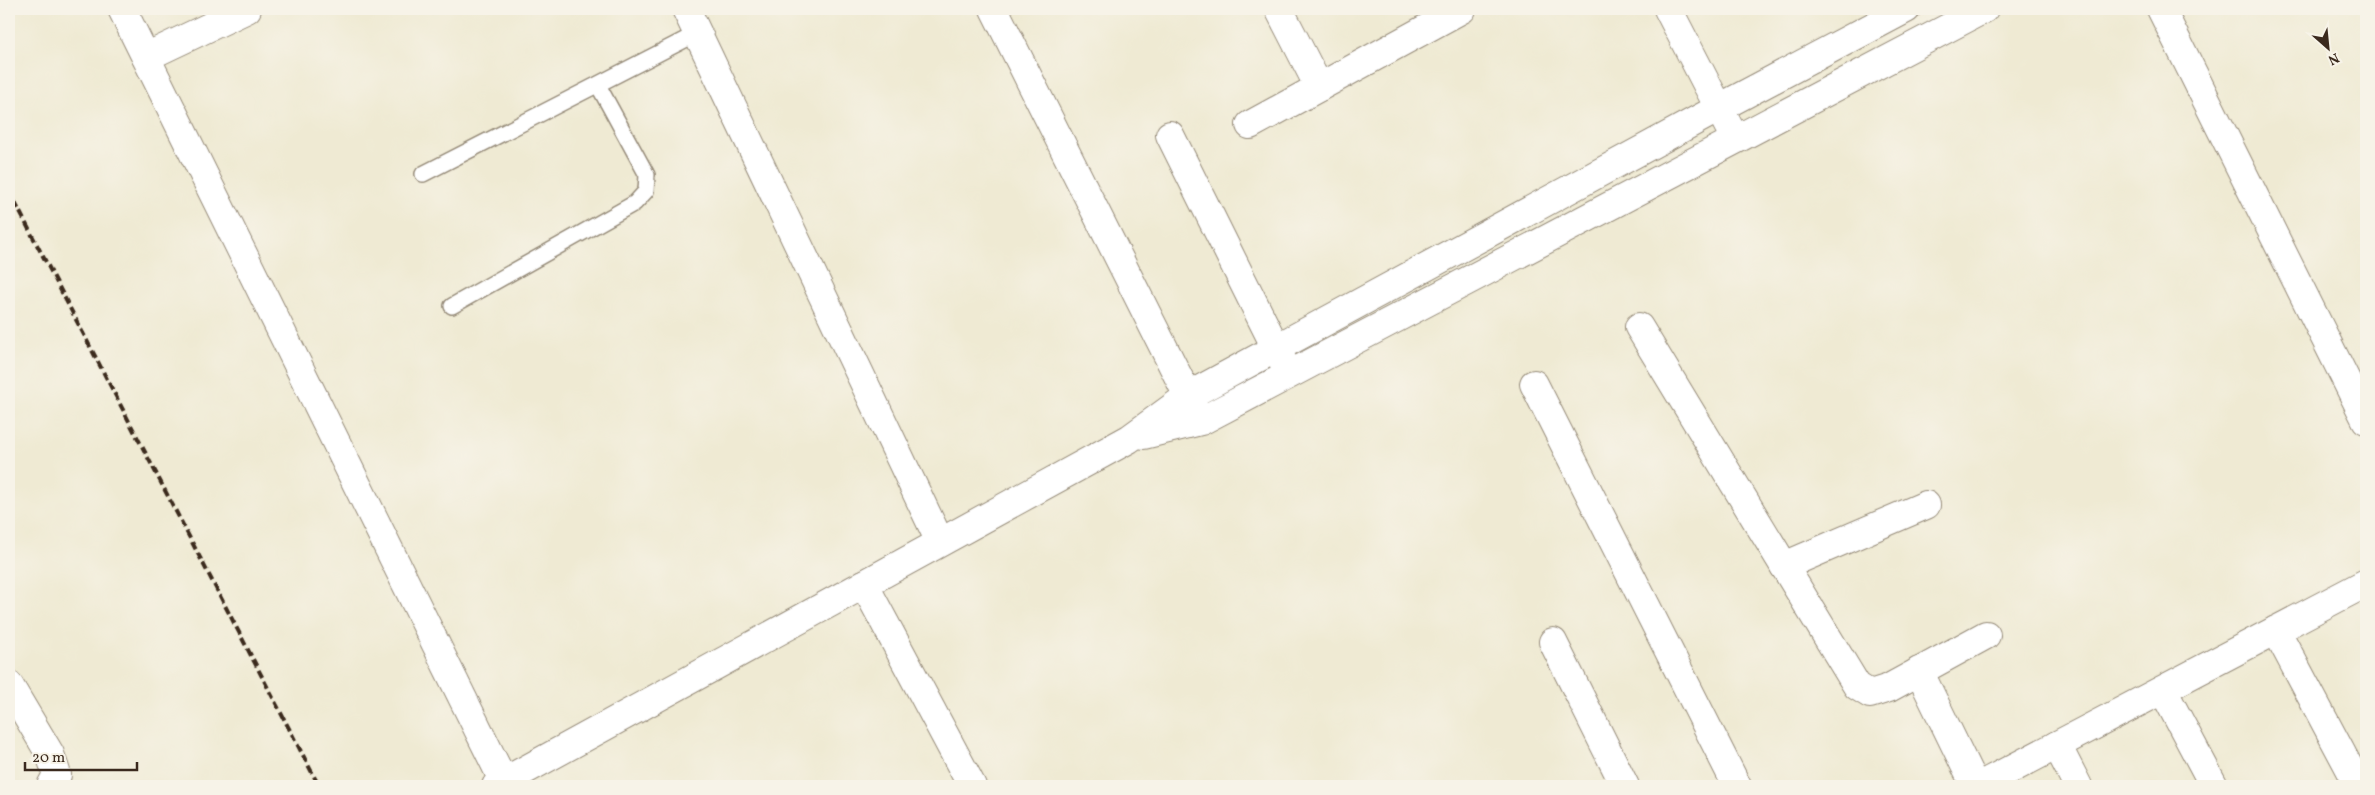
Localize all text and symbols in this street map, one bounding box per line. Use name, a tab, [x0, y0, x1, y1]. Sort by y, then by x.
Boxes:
north arrow	[2302, 22, 2352, 72]
text: N	[2324, 47, 2342, 69]
scale bar	[25, 740, 138, 772]
text: 20 m	[32, 748, 65, 769]

